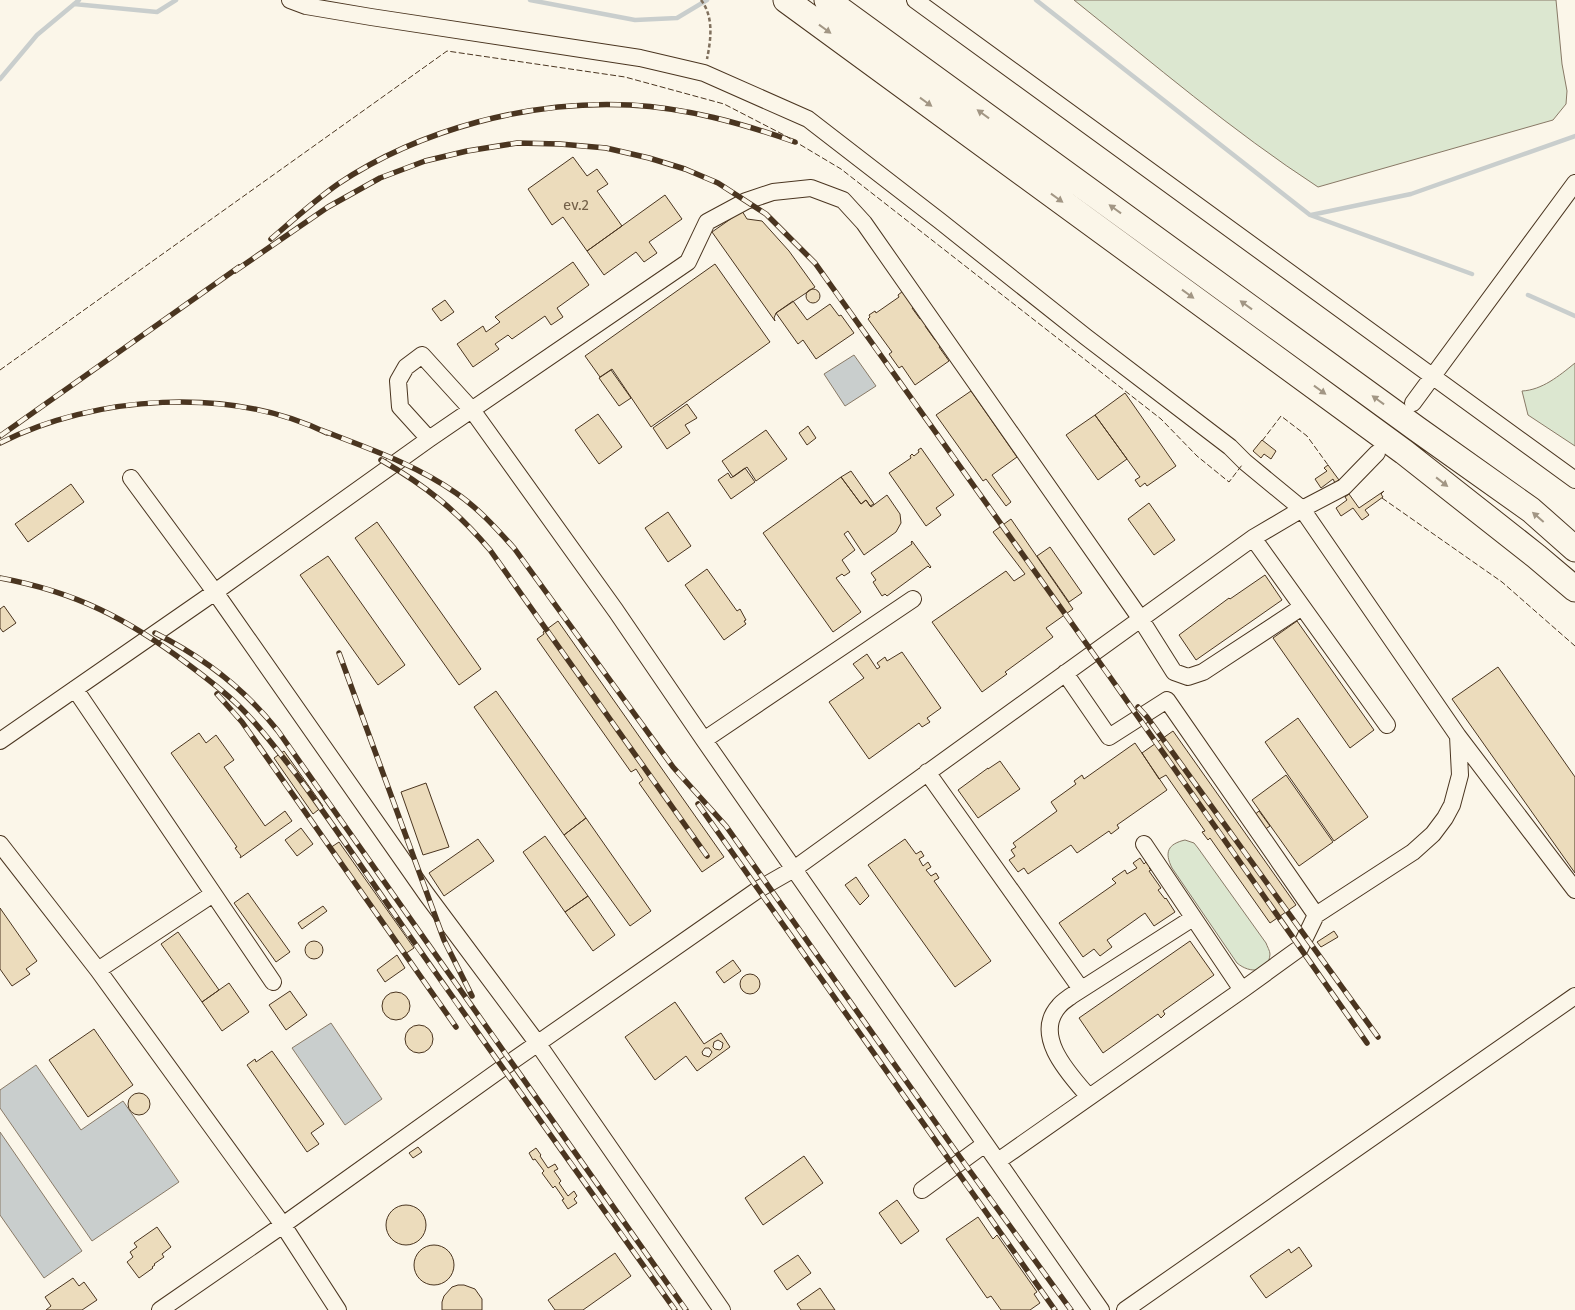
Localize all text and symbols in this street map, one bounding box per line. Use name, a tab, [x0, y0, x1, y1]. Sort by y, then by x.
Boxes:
one-way arrow	[818, 23, 831, 34]
one-way arrow	[919, 97, 933, 107]
one-way arrow	[977, 108, 990, 119]
one-way arrow	[1051, 193, 1064, 203]
house number: ev.2	[563, 196, 589, 214]
one-way arrow	[1108, 204, 1122, 214]
one-way arrow	[1182, 289, 1195, 299]
one-way arrow	[1240, 299, 1253, 310]
one-way arrow	[1313, 385, 1326, 395]
one-way arrow	[1371, 395, 1385, 405]
one-way arrow	[1435, 477, 1448, 488]
one-way arrow	[1533, 511, 1545, 523]

